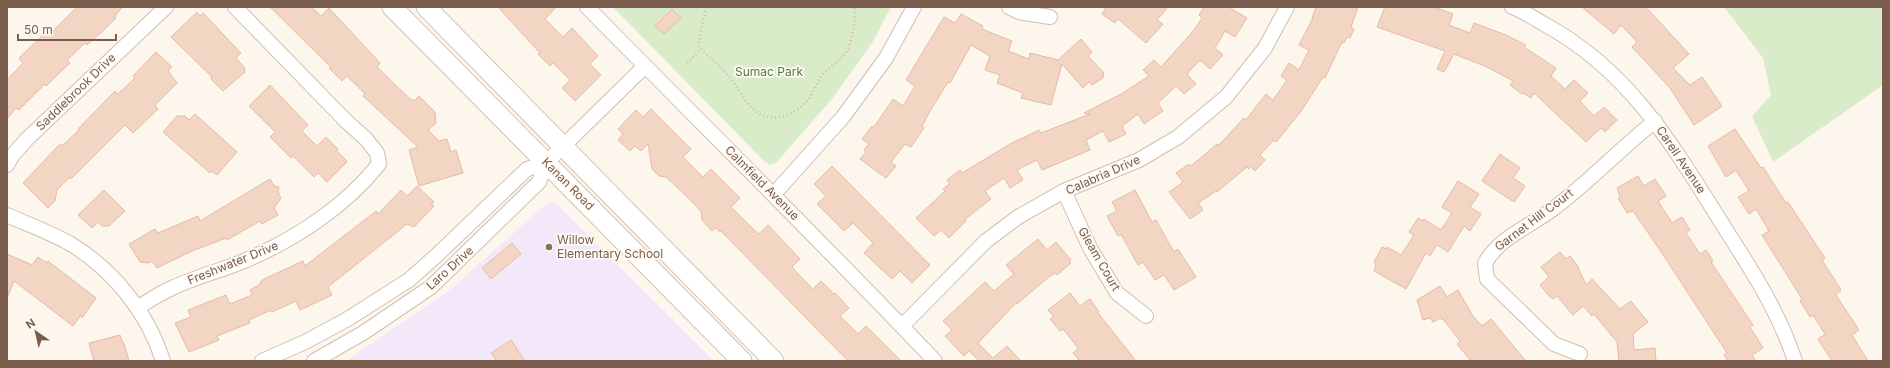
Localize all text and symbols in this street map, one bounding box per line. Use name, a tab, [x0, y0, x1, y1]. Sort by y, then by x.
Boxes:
scale bar	[18, 16, 116, 42]
text: 50 m	[24, 22, 53, 37]
street label: Saddlebrook Drive	[33, 50, 119, 133]
park label: Sumac Park	[735, 64, 803, 79]
street label: Carell Avenue	[1653, 123, 1709, 196]
street label: Calmfield Avenue	[722, 142, 803, 223]
street label: Calabria Drive	[1063, 151, 1142, 198]
street label: Kanan Road	[539, 154, 598, 213]
street label: Garnet Hill Court	[1491, 185, 1576, 254]
street label: Gleam Court	[1075, 224, 1124, 293]
place label: Willow Elementary School	[557, 232, 663, 261]
street label: Freshwater Drive	[185, 238, 280, 288]
marker: Willow Elementary School	[544, 242, 554, 252]
street label: Laro Drive	[423, 243, 476, 293]
north arrow	[16, 312, 56, 352]
text: N	[23, 316, 38, 332]

